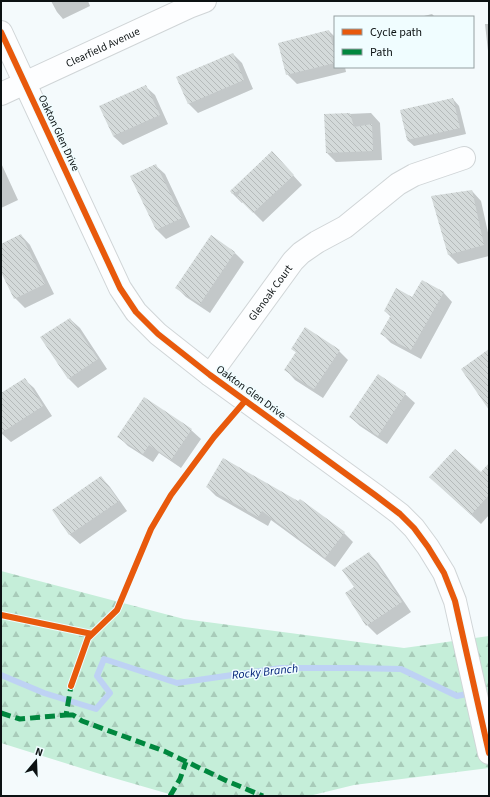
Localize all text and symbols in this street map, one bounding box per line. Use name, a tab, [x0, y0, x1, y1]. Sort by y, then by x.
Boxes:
legend	[334, 16, 474, 68]
street label: Clearfield Avenue	[63, 23, 143, 71]
text: Cycle path	[370, 24, 422, 41]
text: Path	[370, 44, 393, 61]
street label: Oakton Glen Drive	[35, 92, 84, 174]
street label: Glenoak Court	[245, 261, 296, 324]
street label: Oakton Glen Drive	[213, 362, 289, 423]
water label: Rocky Branch	[231, 660, 299, 684]
north arrow	[16, 741, 56, 781]
text: N	[33, 744, 45, 760]

